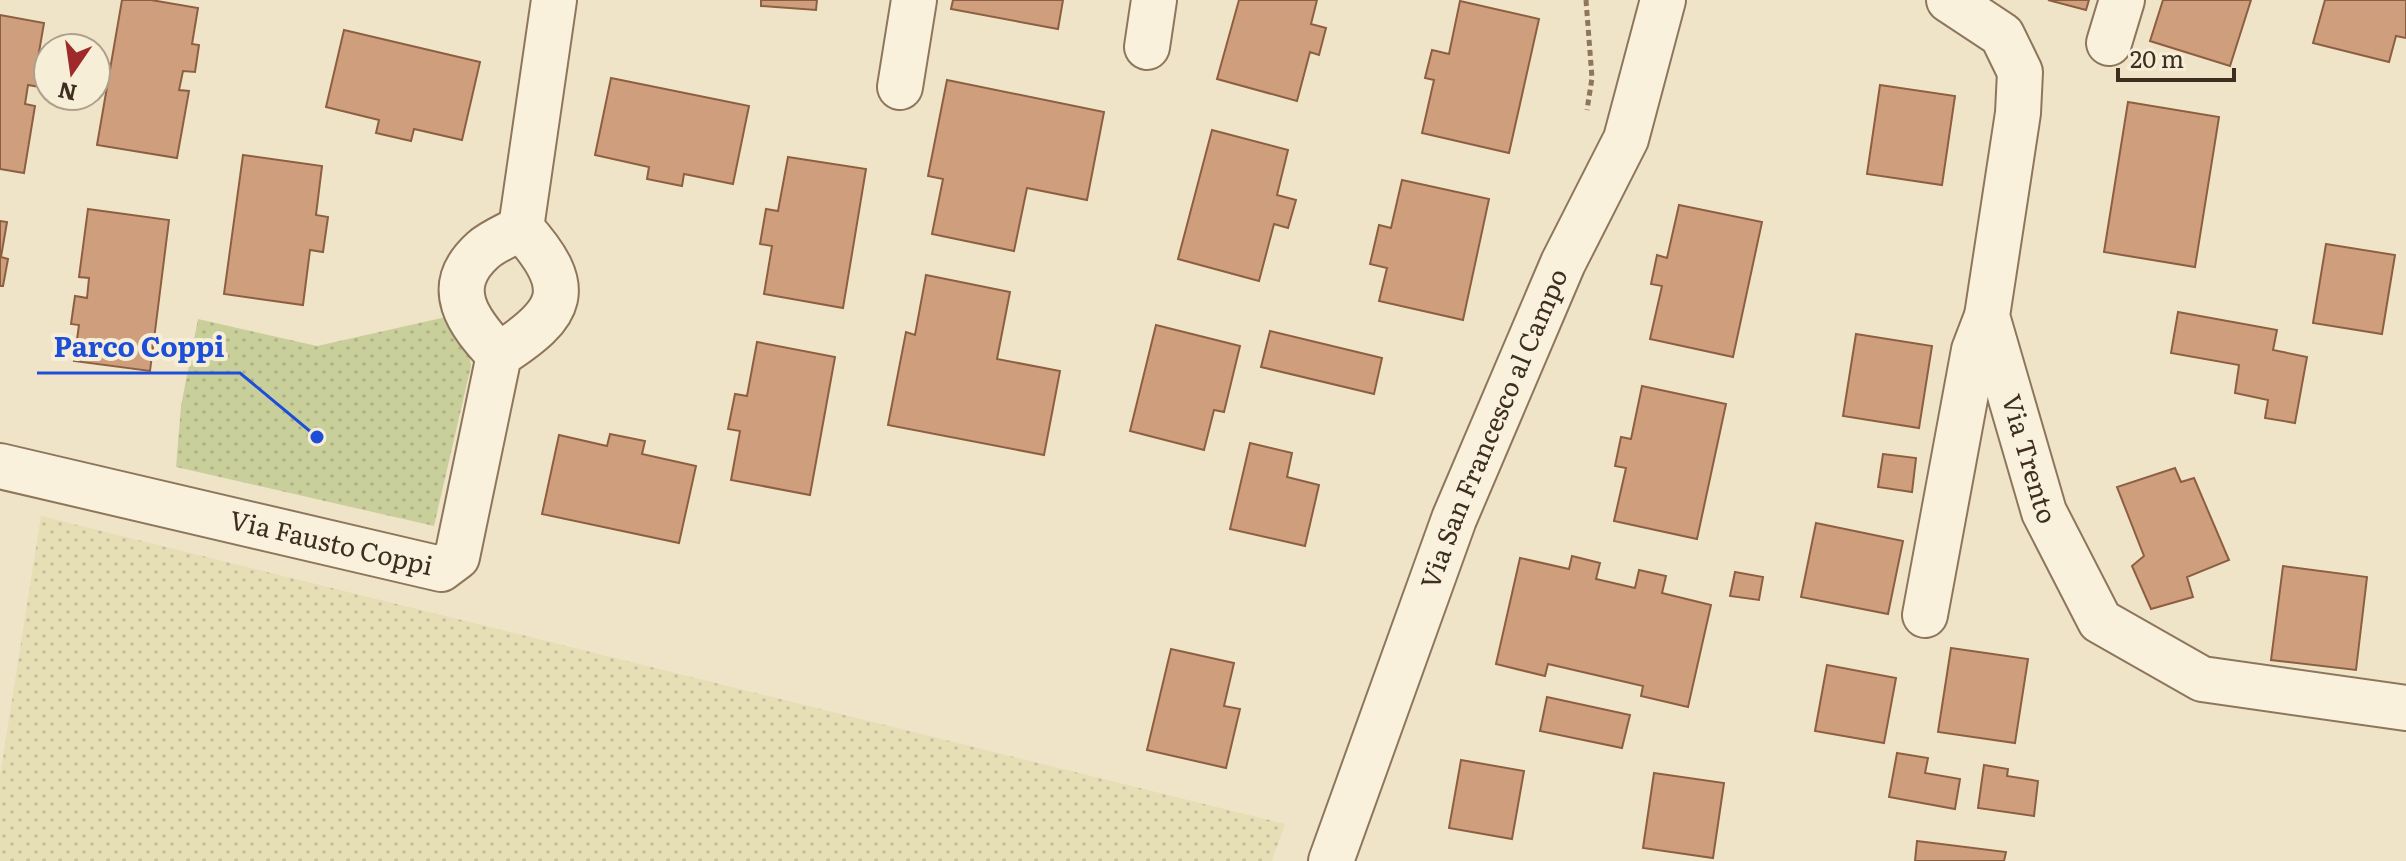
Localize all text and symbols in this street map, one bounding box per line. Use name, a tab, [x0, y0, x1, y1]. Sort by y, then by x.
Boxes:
north arrow	[32, 32, 112, 112]
scale bar	[2118, 32, 2234, 82]
text: 20 m	[2130, 40, 2184, 75]
text: N	[54, 75, 80, 111]
street label: Via San Francesco al Campo	[1408, 262, 1576, 594]
callout: Parco Coppi	[37, 321, 240, 373]
text: Parco Coppi	[54, 324, 224, 366]
street label: Via Trento	[1994, 389, 2069, 530]
street label: Via Fausto Coppi	[226, 498, 437, 584]

